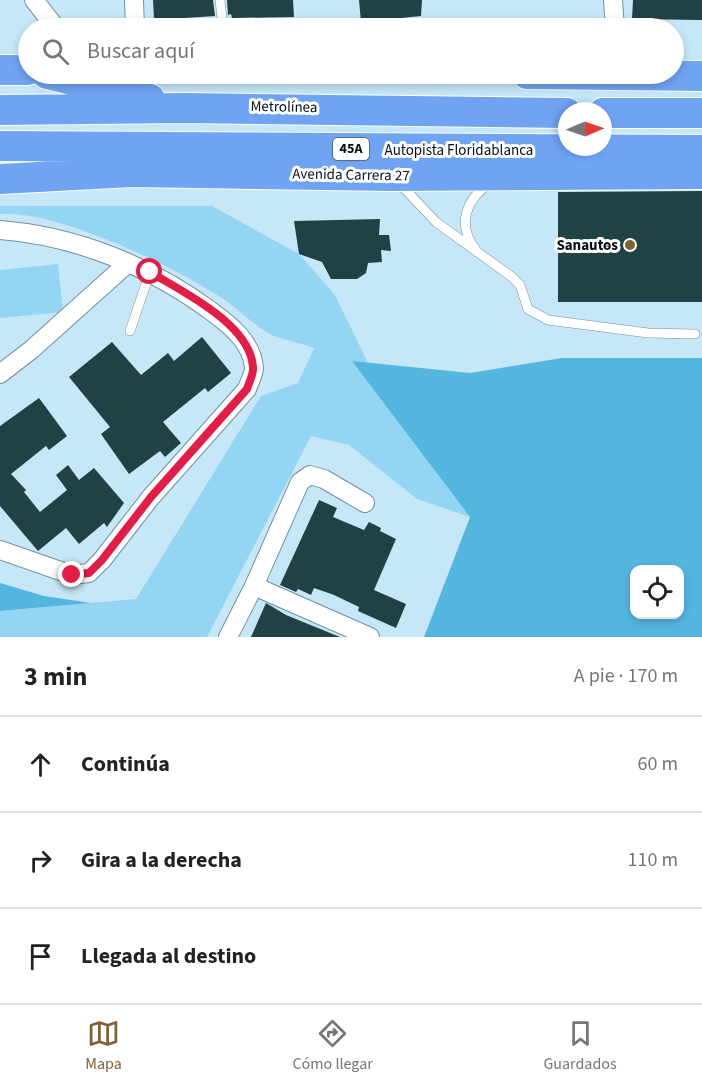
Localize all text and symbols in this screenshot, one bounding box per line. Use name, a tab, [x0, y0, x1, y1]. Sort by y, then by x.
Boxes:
search box	[18, 18, 684, 84]
icon: search	[39, 35, 72, 68]
text: Buscar aquí	[87, 35, 195, 67]
street label: Metrolínea	[250, 96, 318, 118]
north arrow	[558, 102, 612, 156]
road number: 45A	[333, 138, 369, 160]
street label: Autopista Floridablanca	[385, 140, 533, 161]
street label: Avenida Carrera 27	[292, 163, 410, 187]
place label: Sanautos	[556, 235, 618, 256]
marker: Sanautos	[623, 238, 637, 252]
route start	[136, 258, 162, 284]
route end	[58, 561, 84, 587]
map controls	[630, 565, 684, 619]
button: locate	[630, 565, 684, 619]
text: 3 min	[24, 658, 87, 695]
text: A pie · 170 m	[574, 662, 678, 690]
icon: ahead	[24, 748, 57, 781]
text: Continúa	[81, 748, 170, 780]
text: 60 m	[638, 750, 678, 778]
icon: right	[24, 844, 57, 877]
text: Gira a la derecha	[81, 844, 242, 876]
text: 110 m	[628, 846, 678, 874]
icon: arrive	[24, 940, 57, 973]
text: Llegada al destino	[81, 940, 256, 972]
tab: Mapa	[85, 1017, 122, 1075]
tab: Cómo llegar	[292, 1017, 373, 1075]
tab: Guardados	[543, 1017, 617, 1075]

